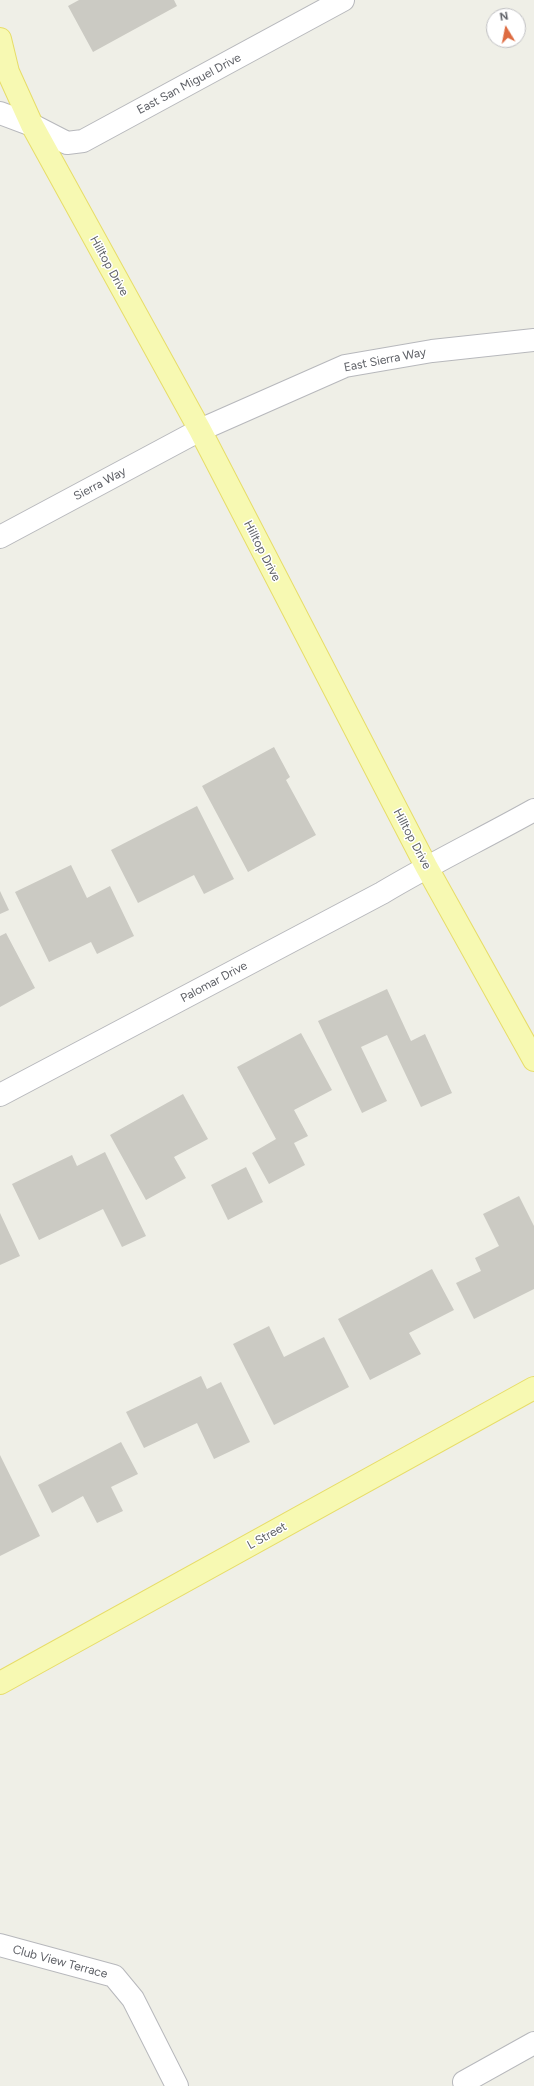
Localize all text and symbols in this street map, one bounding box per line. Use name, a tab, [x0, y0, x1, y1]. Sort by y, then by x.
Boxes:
north arrow	[486, 8, 526, 48]
text: N	[499, 10, 509, 24]
street label: East San Miguel Drive	[134, 50, 244, 118]
street label: Hilltop Drive	[87, 233, 131, 299]
street label: East Sierra Way	[343, 345, 427, 375]
street label: Sierra Way	[71, 464, 129, 504]
street label: Hilltop Drive	[241, 518, 283, 584]
street label: Hilltop Drive	[390, 806, 434, 872]
street label: Palomar Drive	[178, 958, 250, 1006]
street label: L Street	[245, 1519, 289, 1553]
street label: Club View Terrace	[11, 1942, 109, 1982]

